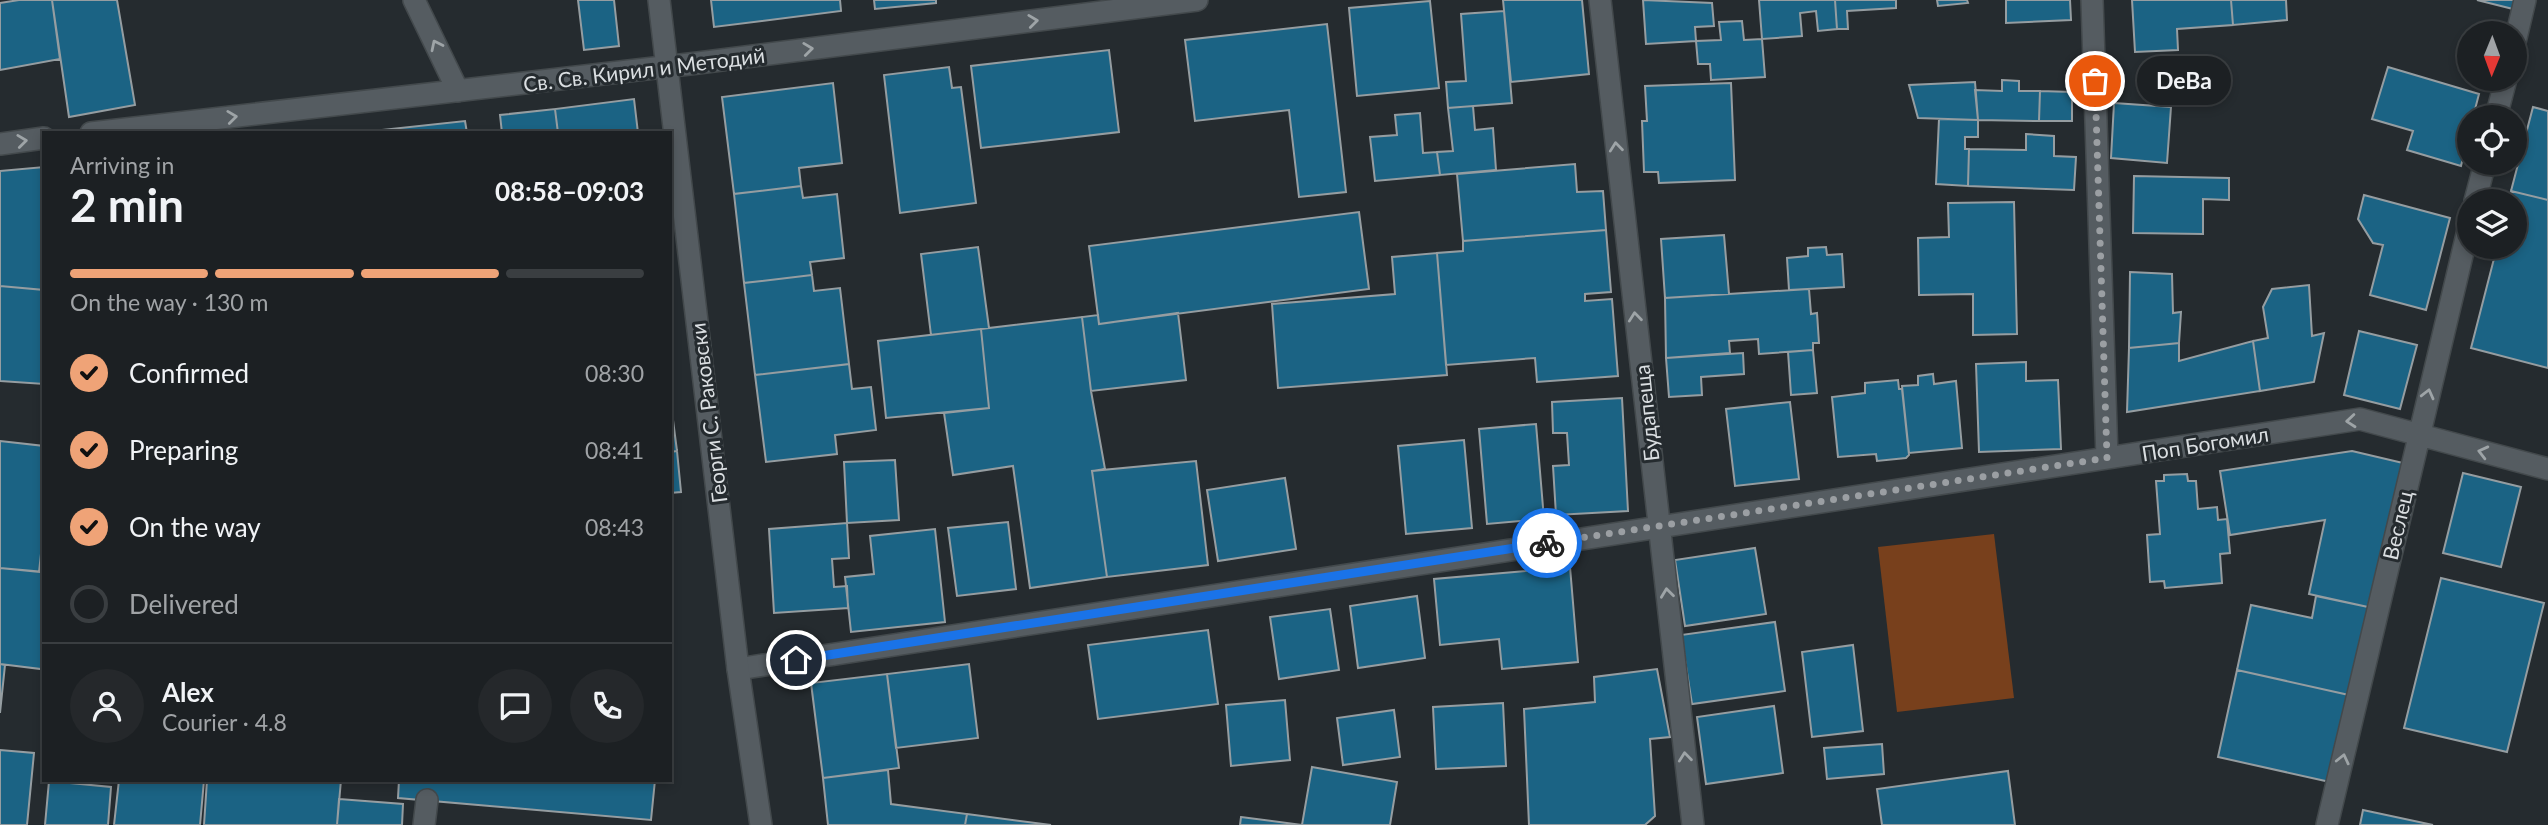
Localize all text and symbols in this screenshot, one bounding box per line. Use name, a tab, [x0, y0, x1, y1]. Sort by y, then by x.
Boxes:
one-way arrow	[1028, 13, 1039, 28]
north arrow	[2457, 21, 2527, 91]
map controls	[2457, 21, 2527, 259]
one-way arrow	[430, 40, 444, 52]
street label: Св. Св. Кирил и Методий	[522, 42, 766, 96]
one-way arrow	[802, 42, 814, 57]
pin	[2065, 51, 2125, 111]
callout: DeBa	[2137, 56, 2232, 106]
icon: bag	[2076, 62, 2114, 100]
text: DeBa	[2156, 66, 2212, 94]
button: locate	[2457, 105, 2527, 175]
one-way arrow	[226, 109, 238, 124]
one-way arrow	[17, 134, 28, 149]
one-way arrow	[1609, 141, 1624, 153]
text: Arriving in	[70, 151, 174, 179]
text: 08:58–09:03	[495, 175, 644, 207]
text: 2 min	[70, 177, 184, 232]
button: layers	[2457, 189, 2527, 259]
text: On the way · 130 m	[70, 288, 269, 316]
one-way arrow	[1628, 311, 1643, 323]
street label: Георги С. Раковски	[685, 321, 731, 505]
icon: check	[70, 354, 108, 392]
text: Confirmed	[129, 357, 249, 389]
text: 08:30	[585, 359, 644, 387]
street label: Будапеща	[1628, 363, 1664, 463]
one-way arrow	[2420, 388, 2434, 400]
one-way arrow	[2346, 413, 2357, 428]
street label: Поп Богомил	[2140, 421, 2270, 465]
icon: check	[70, 431, 108, 469]
text: Preparing	[129, 434, 238, 466]
text: 08:41	[585, 436, 644, 464]
one-way arrow	[2477, 446, 2489, 460]
street label: Веслец	[2377, 487, 2417, 562]
icon: check	[70, 508, 108, 546]
courier	[1512, 508, 1582, 578]
text: On the way	[129, 511, 261, 543]
text: 08:43	[585, 513, 644, 541]
icon: bike	[1528, 524, 1566, 562]
text: Delivered	[129, 588, 239, 620]
one-way arrow	[1659, 588, 1674, 599]
pin	[766, 630, 826, 690]
icon: home	[777, 641, 815, 679]
button: person	[70, 669, 144, 743]
button: chat	[478, 669, 552, 743]
button: phone	[570, 669, 644, 743]
text: Alex	[162, 676, 214, 708]
text: Courier · 4.8	[162, 708, 287, 736]
one-way arrow	[1678, 751, 1693, 763]
one-way arrow	[2334, 753, 2349, 765]

